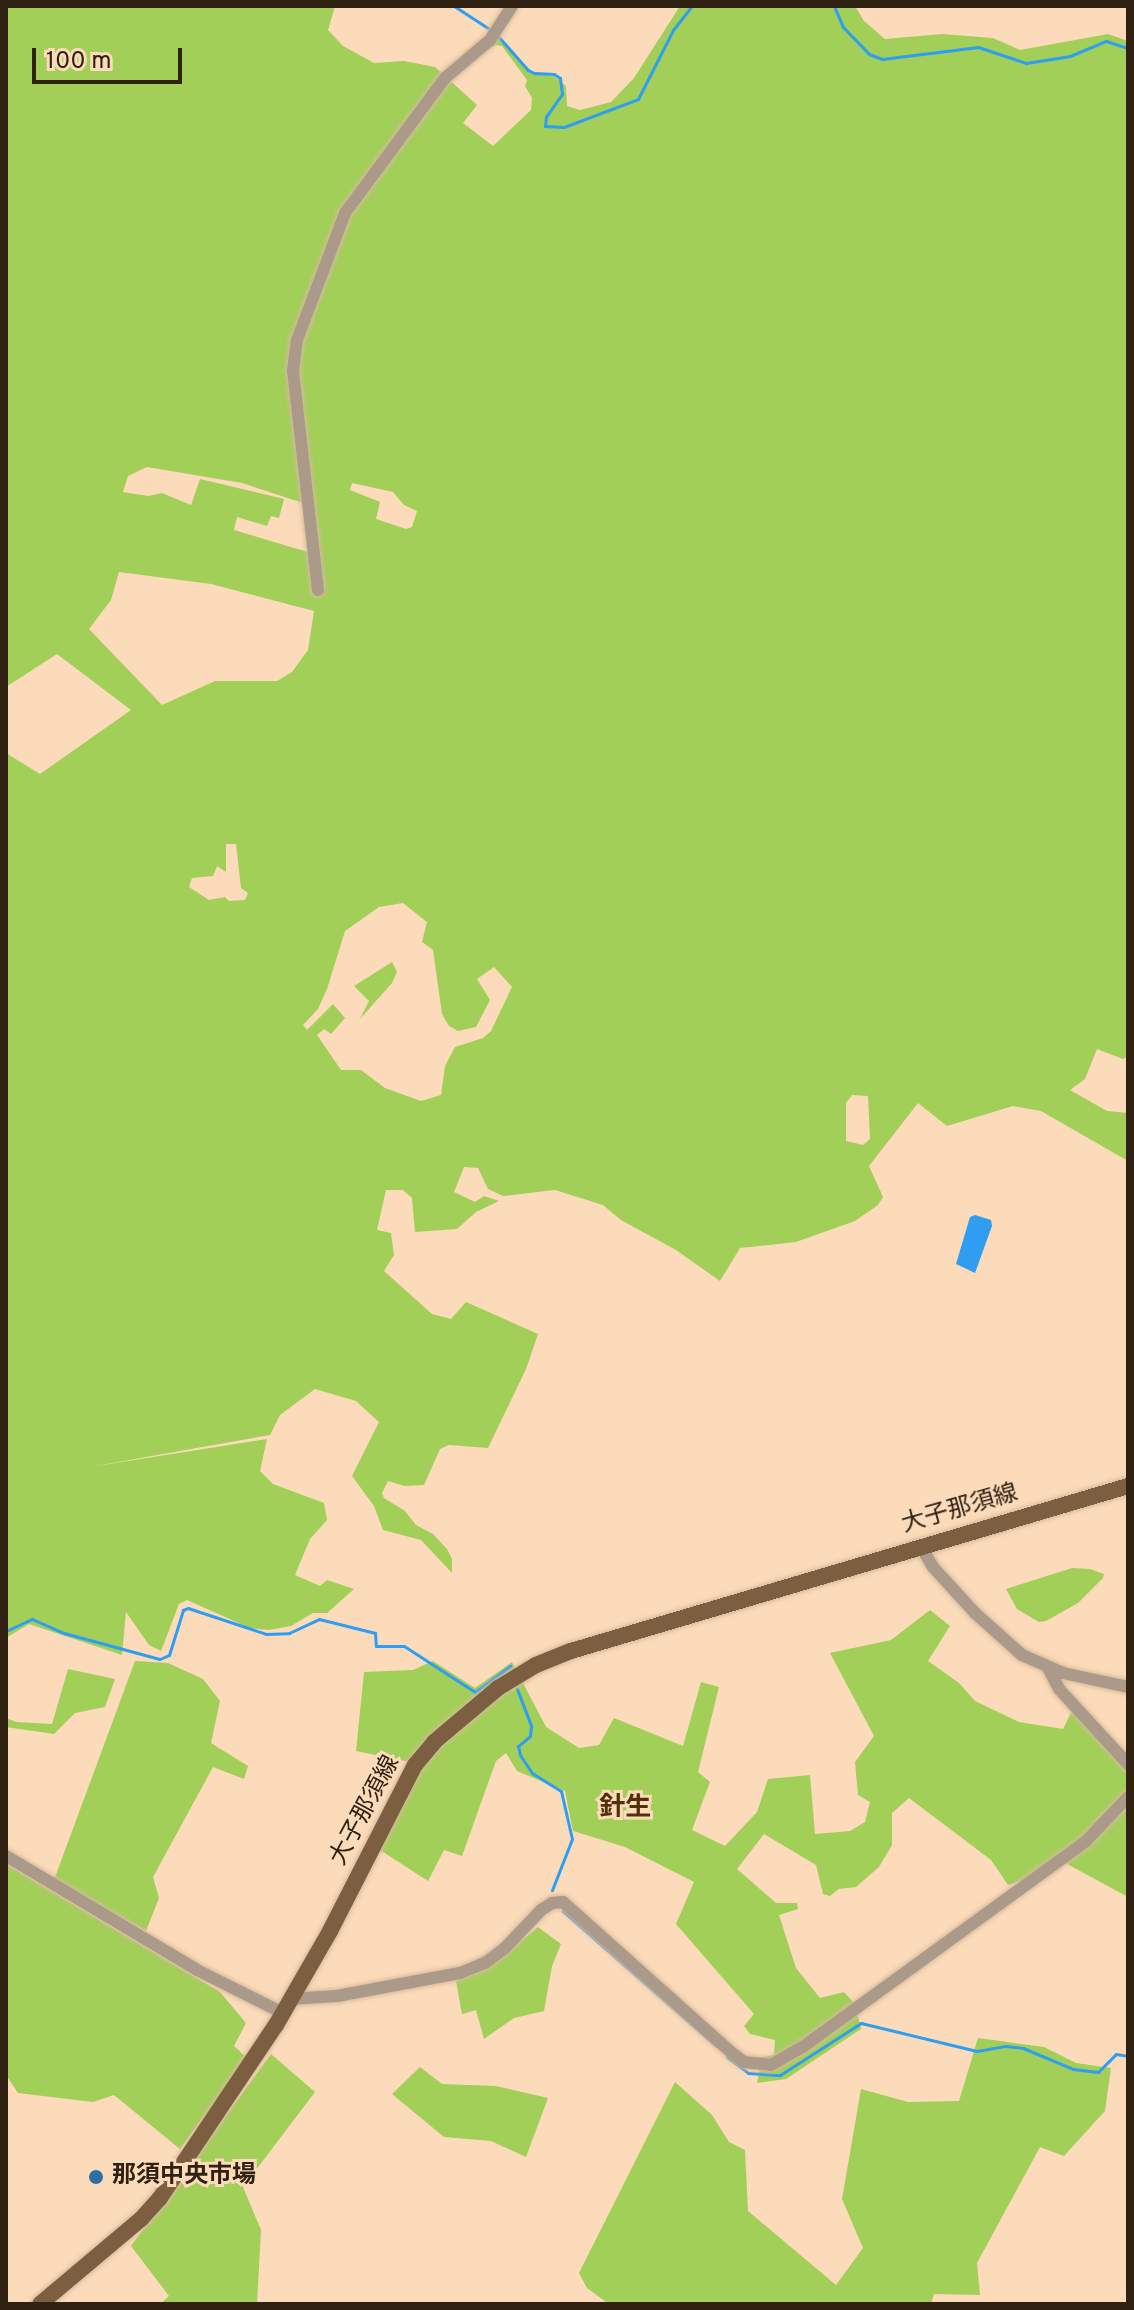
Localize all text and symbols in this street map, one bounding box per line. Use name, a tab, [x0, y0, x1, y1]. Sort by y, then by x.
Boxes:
scale bar	[36, 32, 186, 82]
text: 100 m	[46, 47, 112, 77]
street label: 大子那須線	[898, 1480, 1022, 1540]
street label: 大子那須線	[325, 1751, 407, 1871]
district label: 針生	[599, 1793, 651, 1825]
place label: 那須中央市場	[112, 2163, 256, 2191]
marker: 那須中央市場	[87, 2168, 105, 2186]

